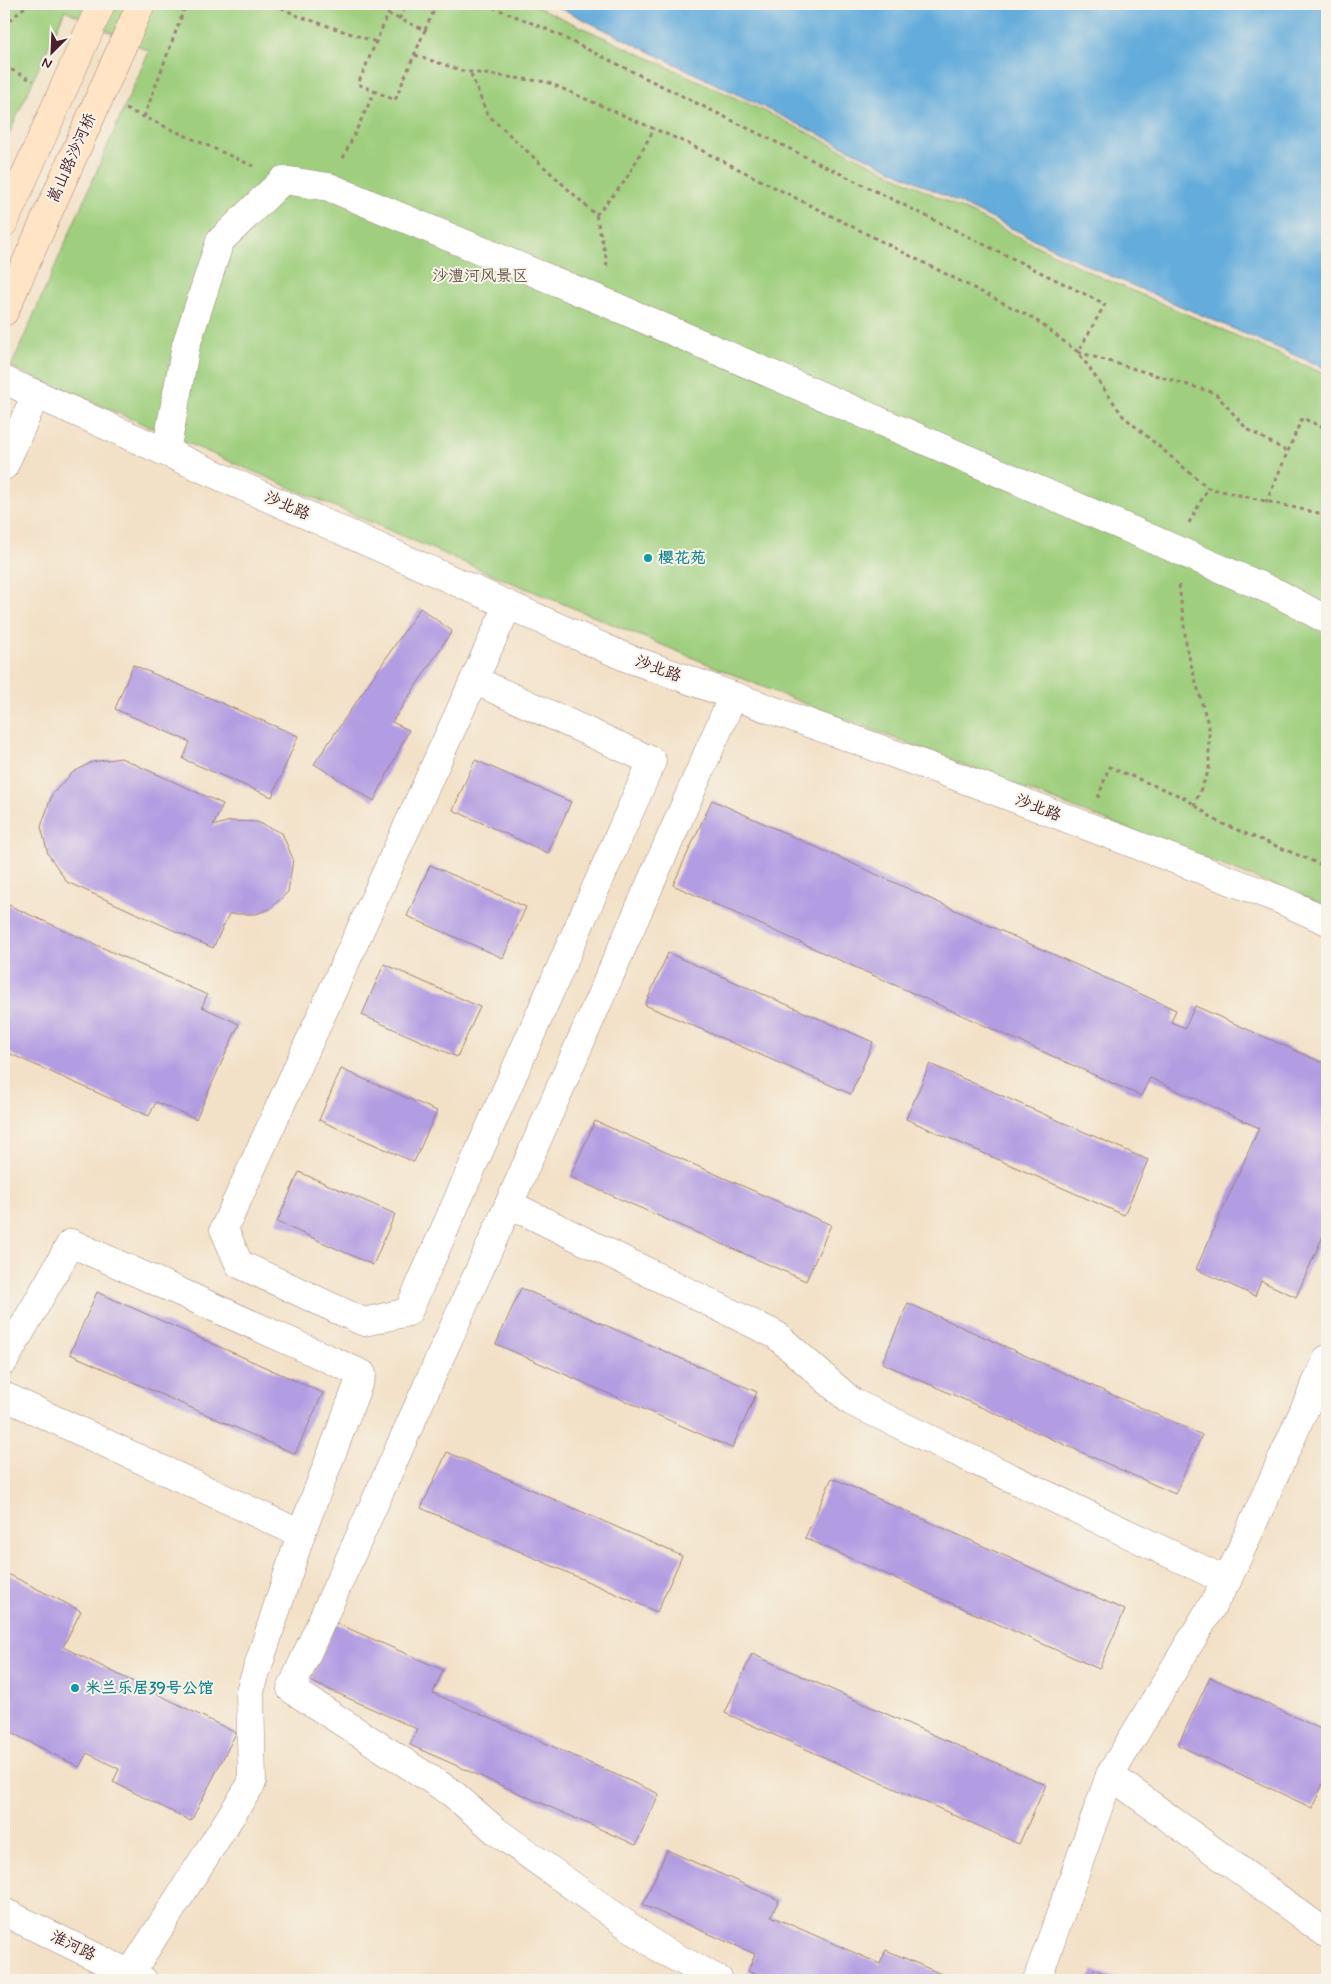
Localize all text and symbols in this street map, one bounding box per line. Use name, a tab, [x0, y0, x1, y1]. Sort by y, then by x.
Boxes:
north arrow	[28, 28, 78, 78]
text: N	[39, 53, 55, 73]
street label: 嵩山路沙河桥	[43, 110, 101, 206]
park label: 沙澧河风景区	[432, 266, 528, 287]
street label: 沙北路	[261, 487, 313, 525]
place label: 樱花苑	[658, 548, 706, 569]
marker: 樱花苑	[642, 552, 654, 564]
street label: 沙北路	[632, 651, 684, 687]
street label: 沙北路	[1012, 790, 1064, 826]
place label: 米兰乐居39号公馆	[85, 1678, 214, 1699]
marker: 米兰乐居39号公馆	[69, 1682, 81, 1694]
street label: 淮河路	[47, 1926, 99, 1966]

